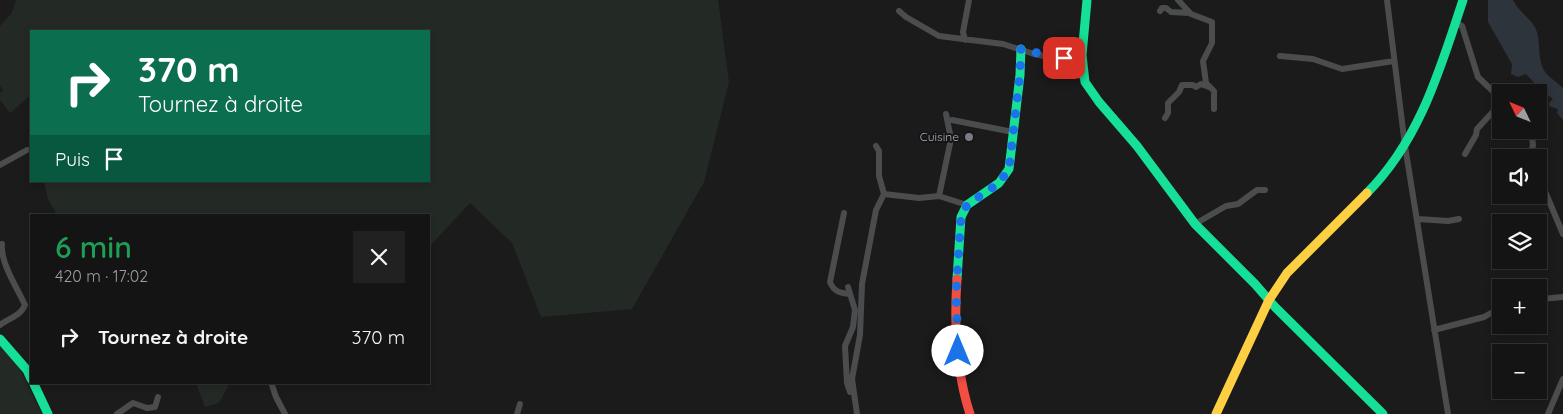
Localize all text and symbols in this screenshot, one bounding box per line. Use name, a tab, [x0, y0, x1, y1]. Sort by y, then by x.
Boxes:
pin	[1043, 37, 1085, 79]
icon: arrive	[1050, 44, 1078, 72]
text: 370 m	[138, 47, 240, 91]
icon: right	[55, 50, 120, 115]
north arrow	[1492, 84, 1548, 139]
map controls	[1492, 84, 1547, 399]
text: Tournez à droite	[138, 90, 303, 118]
place label: Cuisine	[920, 129, 959, 144]
marker: Cuisine	[963, 131, 975, 143]
icon: arrive	[100, 145, 128, 173]
text: Puis	[55, 147, 90, 171]
button: sound	[1492, 149, 1547, 204]
button: layers	[1492, 214, 1547, 269]
text: 6 min	[55, 228, 132, 266]
button: close	[353, 231, 405, 283]
text: 420 m · 17:02	[55, 266, 148, 286]
button: +	[1492, 279, 1547, 334]
icon: right	[55, 323, 83, 351]
position arrow	[931, 324, 983, 376]
text: Tournez à droite	[98, 325, 248, 349]
text: 370 m	[351, 325, 405, 349]
button: −	[1492, 344, 1547, 399]

